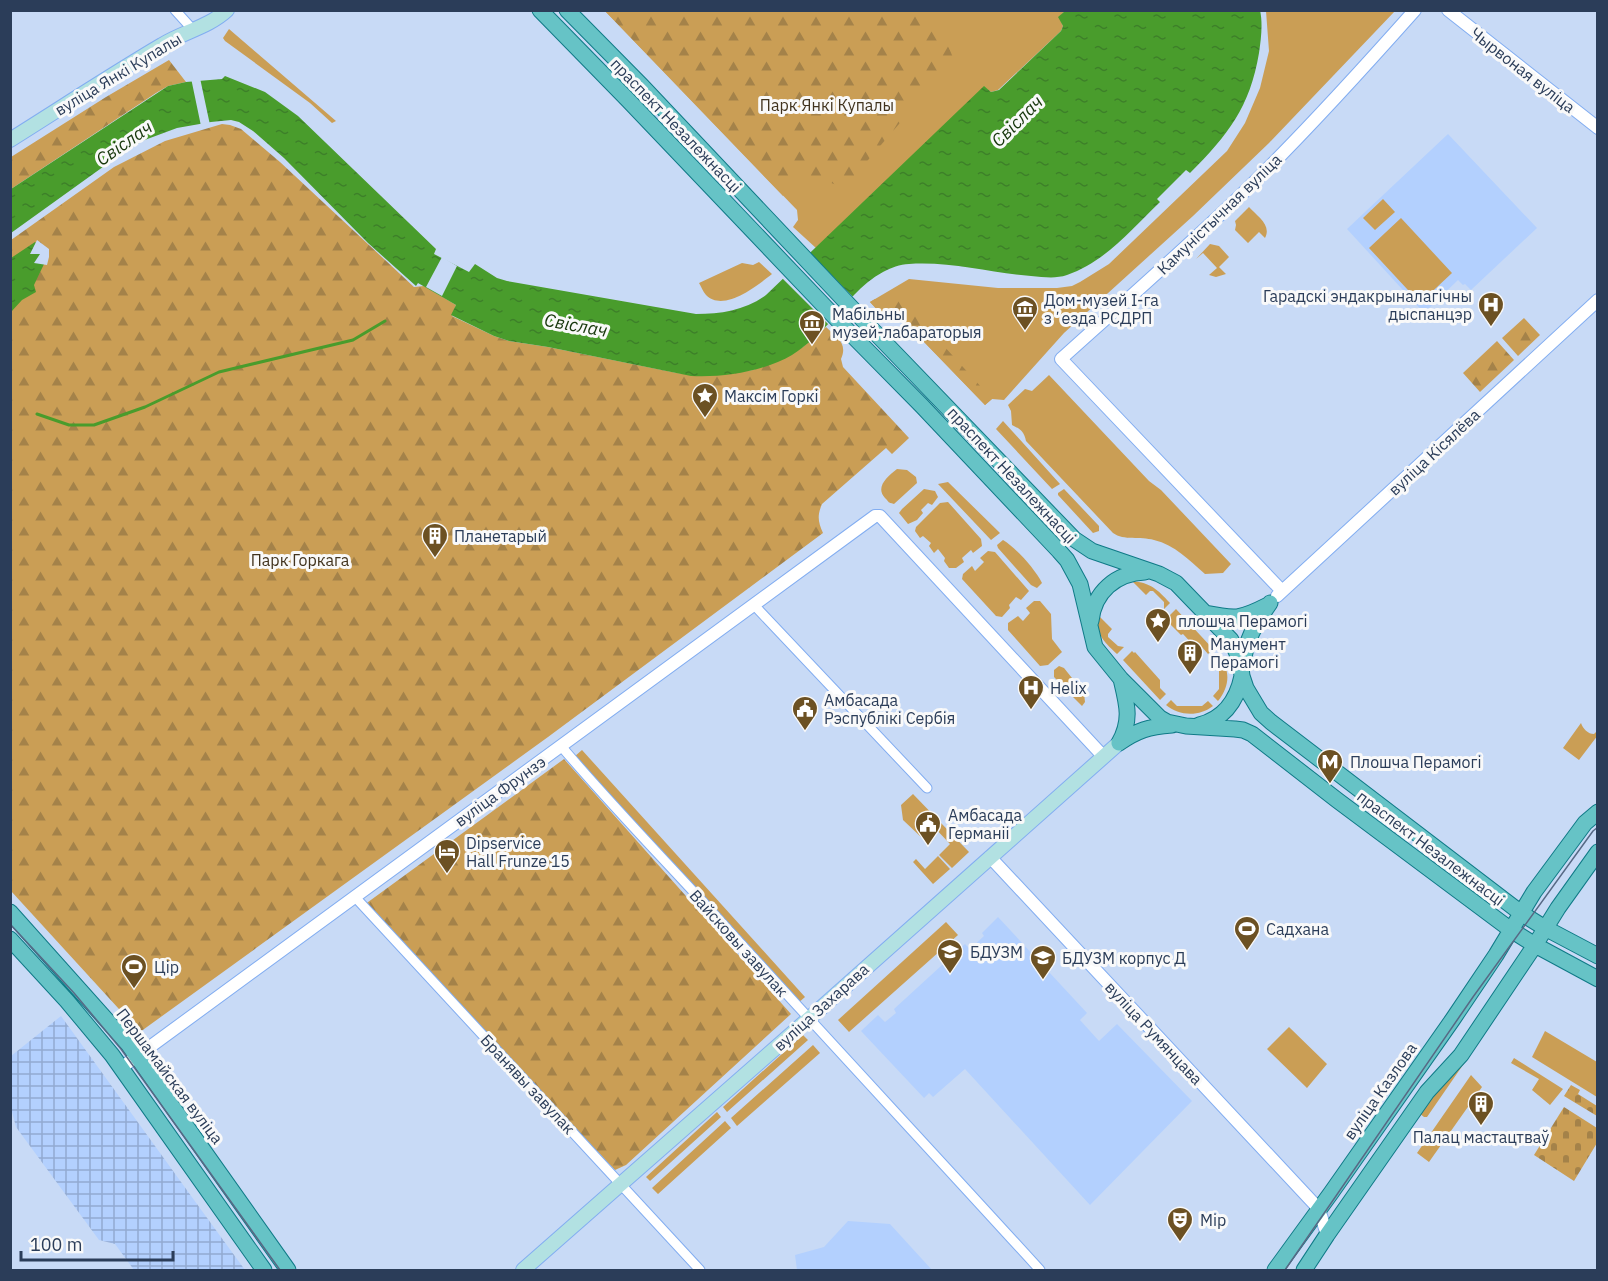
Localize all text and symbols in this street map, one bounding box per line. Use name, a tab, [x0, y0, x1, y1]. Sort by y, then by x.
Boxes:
street label: Чырвоная вуліца	[1467, 23, 1580, 117]
street label: вуліца Янкі Купалы	[51, 28, 185, 120]
street label: праспект Незалежнасці	[607, 54, 745, 196]
water label: Свіслач	[986, 90, 1048, 152]
park label: Парк Янкі Купалы	[760, 95, 894, 115]
water label: Свіслач	[91, 115, 157, 171]
street label: Камуністычная вуліца	[1153, 149, 1286, 279]
place label: Гарадскі эндакрыналагічны дыспанцэр	[1263, 286, 1472, 324]
place label: Дом-музей I-га зʼезда РСДРП	[1044, 290, 1159, 328]
hospital icon: Гарадскі эндакрыналагічны дыспанцэр	[1476, 290, 1506, 328]
museum icon: Дом-музей I-га зʼезда РСДРП	[1010, 294, 1040, 332]
place label: Мабільны музей-лабараторыя	[832, 304, 982, 342]
water label: Свіслач	[543, 308, 609, 342]
museum icon: Мабільны музей-лабараторыя	[797, 308, 827, 346]
place icon: Максім Горкі	[690, 381, 720, 419]
place label: Максім Горкі	[724, 386, 818, 406]
street label: праспект Незалежнасці	[944, 403, 1080, 547]
street label: вуліца Кісялёва	[1384, 404, 1484, 499]
building icon: Планетарый	[420, 521, 450, 559]
place label: Планетарый	[454, 526, 547, 546]
park label: Парк Горкага	[251, 550, 350, 570]
place icon: плошча Перамогі	[1143, 606, 1173, 644]
place label: плошча Перамогі	[1178, 611, 1308, 631]
place label: Манумент Перамогі	[1210, 634, 1286, 672]
building icon: Манумент Перамогі	[1175, 638, 1205, 676]
hospital icon: Helix	[1016, 673, 1046, 711]
place label: Helix	[1050, 678, 1087, 698]
place label: Амбасада Рэспублікі Сербія	[824, 690, 955, 728]
public building icon: Амбасада Рэспублікі Сербія	[790, 694, 820, 732]
metro station icon: Плошча Перамогі	[1315, 747, 1345, 785]
street label: вуліца Фрунзэ	[451, 751, 549, 831]
place label: Плошча Перамогі	[1350, 752, 1482, 772]
street label: праспект Незалежнасці	[1353, 786, 1509, 910]
place label: Амбасада Германіі	[948, 805, 1022, 843]
public building icon: Амбасада Германіі	[913, 809, 943, 847]
place label: Dipservice Hall Frunze 15	[466, 833, 570, 871]
hotel icon: Dipservice Hall Frunze 15	[432, 837, 462, 875]
street label: Вайсковы завулак	[686, 885, 793, 1001]
sports icon: Садхана	[1232, 914, 1262, 952]
place label: Садхана	[1266, 919, 1329, 939]
school or university icon: БДУЗМ	[935, 937, 965, 975]
place label: БДУЗМ	[970, 942, 1023, 962]
school or university icon: БДУЗМ корпус Д	[1028, 943, 1058, 981]
place label: БДУЗМ корпус Д	[1062, 948, 1186, 968]
sports icon: Цір	[119, 952, 149, 990]
place label: Цір	[154, 957, 179, 977]
street label: вуліца Захарава	[769, 959, 873, 1055]
street label: вуліца Румянцава	[1101, 977, 1207, 1089]
street label: Першамайская вуліца	[112, 1004, 228, 1148]
street label: Бранявы завулак	[476, 1030, 580, 1138]
street label: вуліца Казлова	[1339, 1038, 1421, 1143]
building icon: Палац мастацтваў	[1466, 1089, 1496, 1127]
place label: Палац мастацтваў	[1413, 1127, 1549, 1147]
theatre icon: Мір	[1165, 1205, 1195, 1243]
place label: Мір	[1200, 1210, 1226, 1230]
scale bar	[21, 1224, 172, 1262]
text: 100 m	[30, 1233, 82, 1256]

